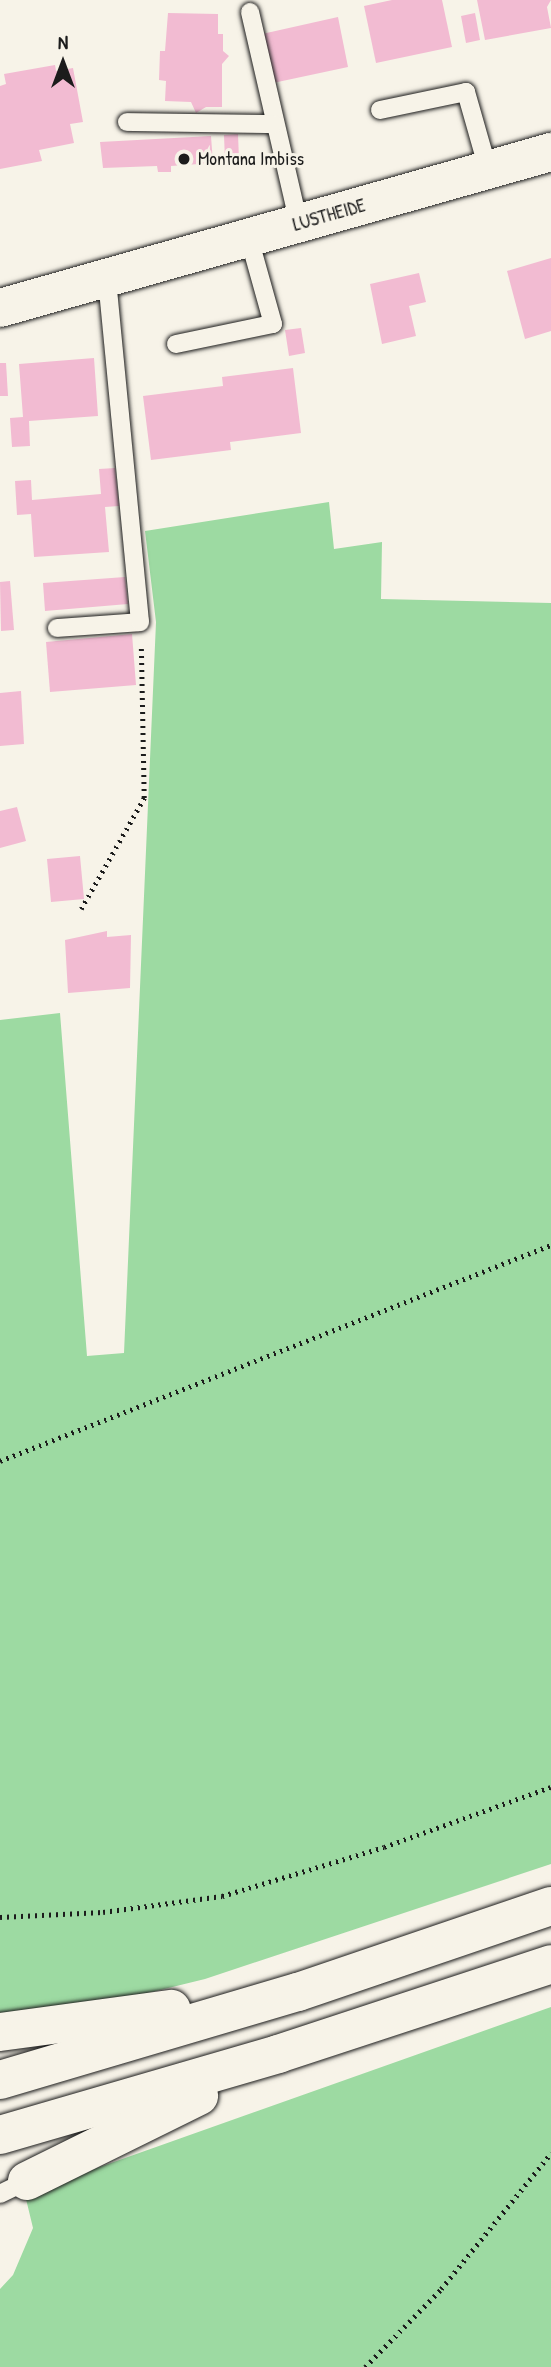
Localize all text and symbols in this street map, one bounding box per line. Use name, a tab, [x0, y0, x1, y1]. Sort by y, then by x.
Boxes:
north arrow	[28, 28, 98, 98]
text: N	[58, 29, 68, 55]
place label: Montana Imbiss	[198, 148, 304, 170]
marker: Montana Imbiss	[176, 151, 192, 167]
street label: LUSTHEIDE	[290, 194, 368, 236]

